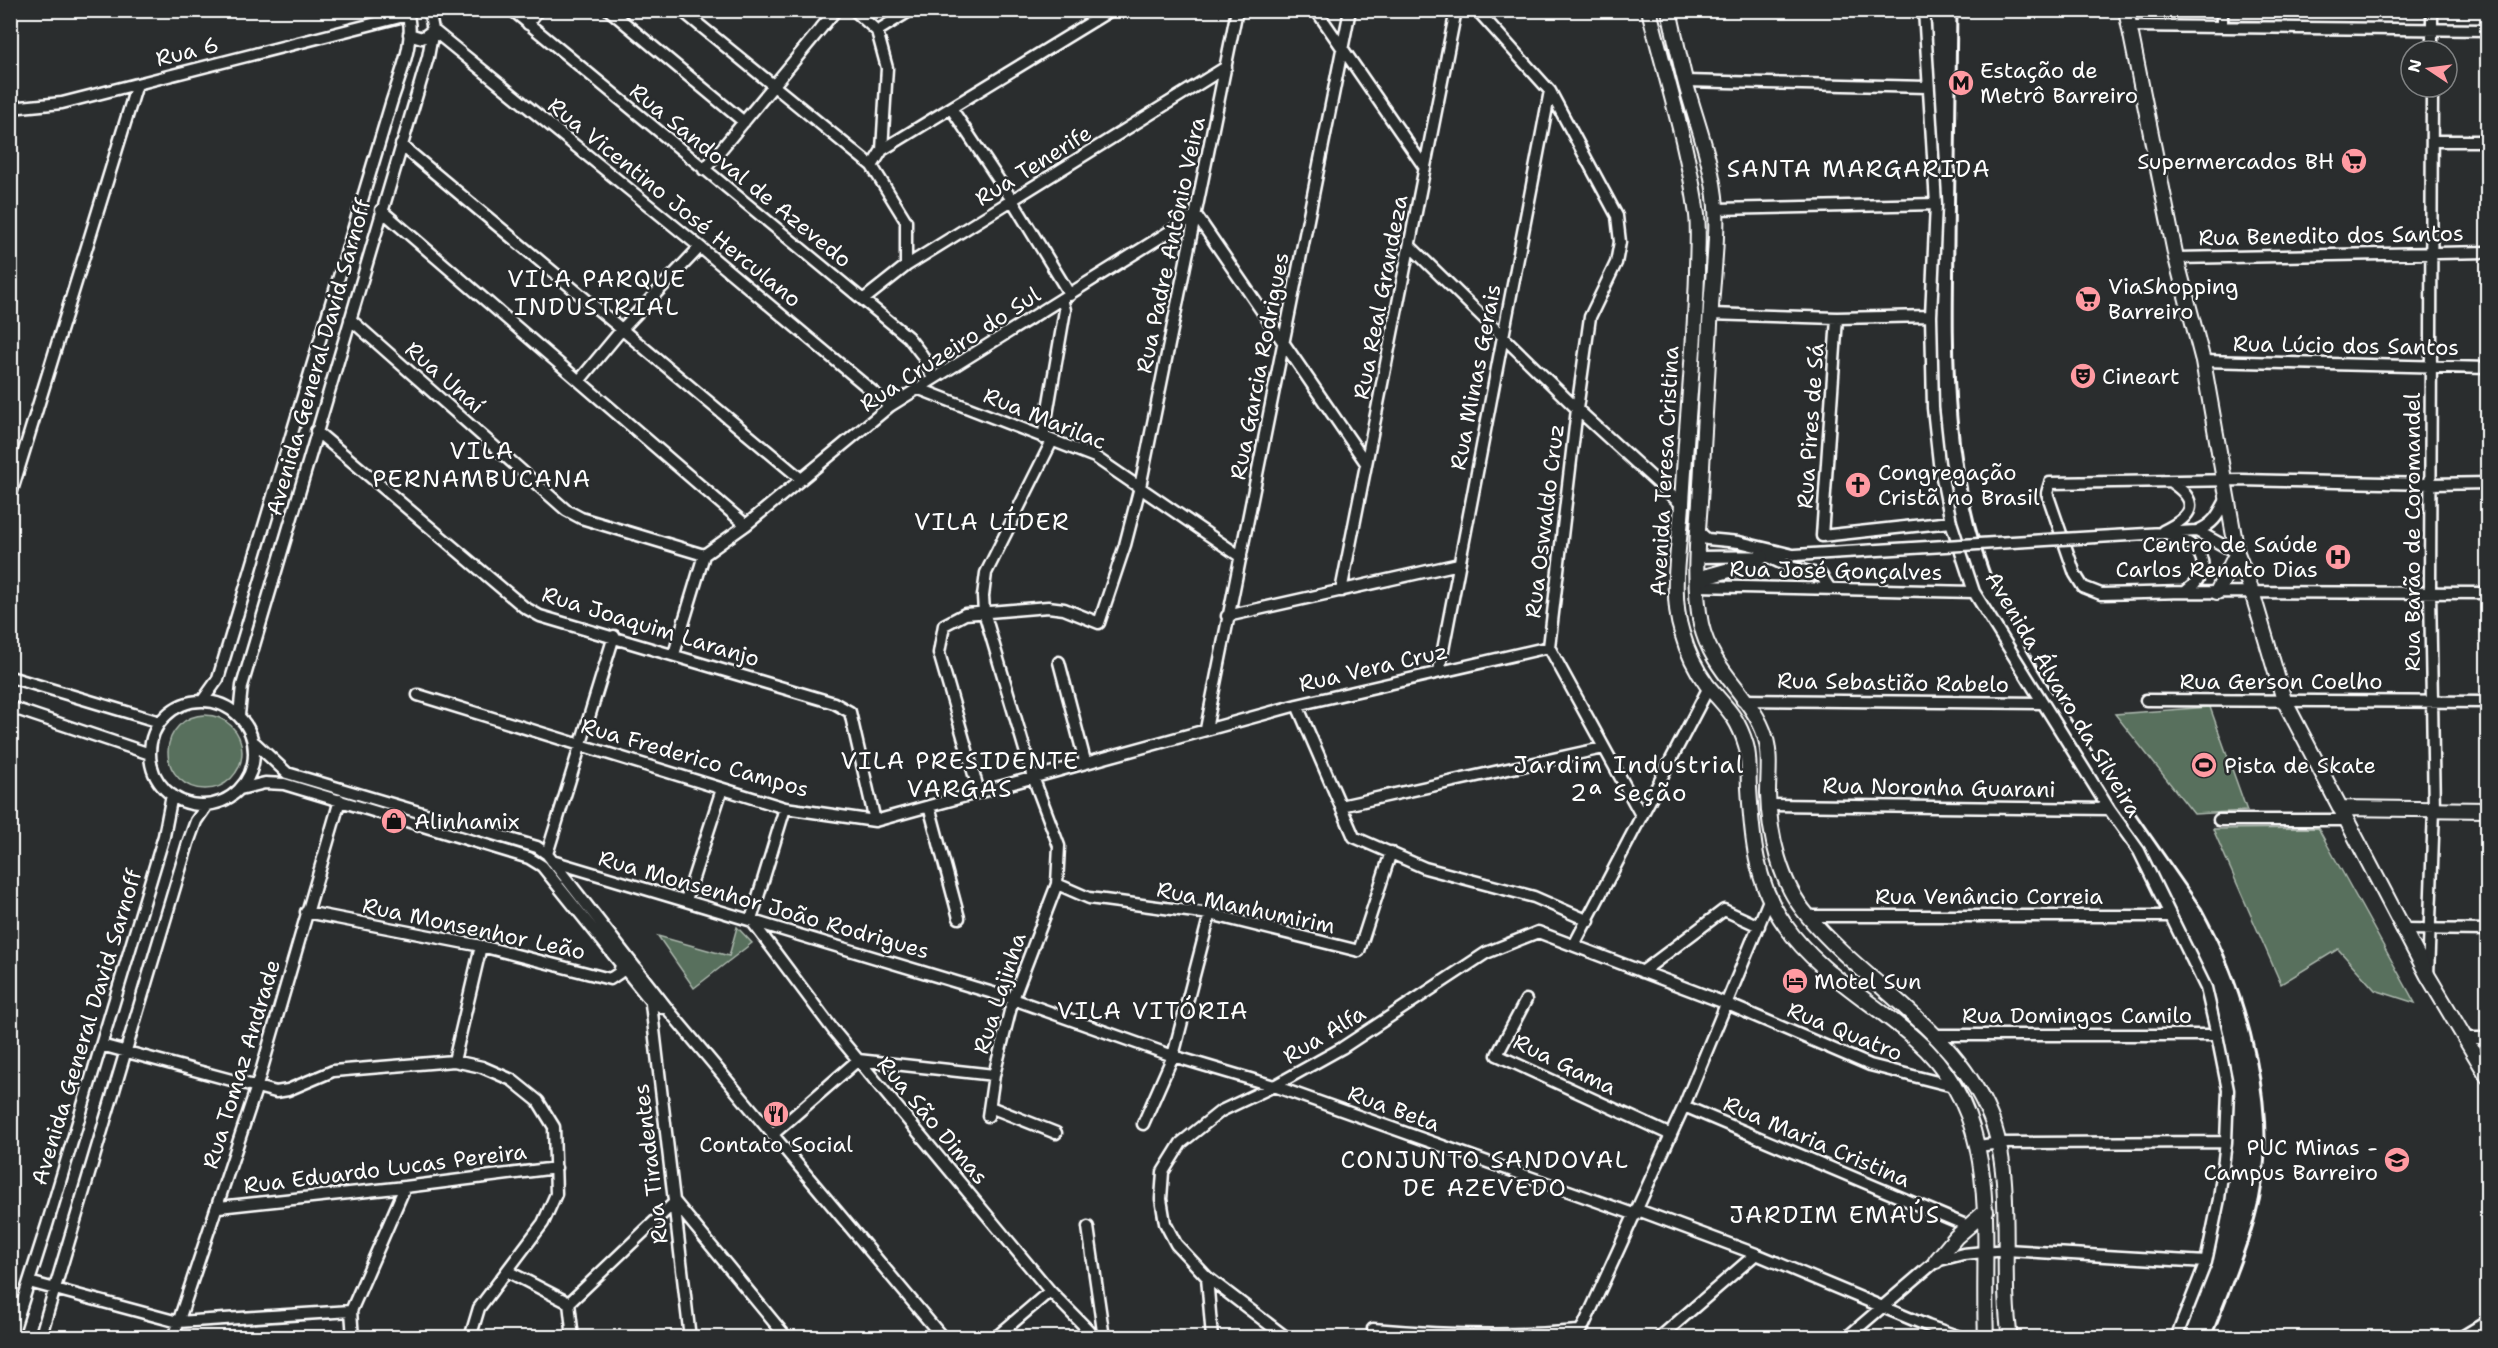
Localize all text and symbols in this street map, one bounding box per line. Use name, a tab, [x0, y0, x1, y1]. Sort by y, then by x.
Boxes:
street label: Rua 6	[153, 30, 222, 73]
north arrow	[2399, 39, 2459, 99]
place label: Estação de Metrô Barreiro	[1980, 56, 2138, 110]
text: N	[2403, 57, 2427, 74]
metro station icon: Estação de Metrô Barreiro	[1946, 68, 1976, 98]
street label: Rua Sandoval de Azevedo	[624, 77, 858, 274]
street label: Rua Vicentino José Herculano	[542, 91, 808, 314]
street label: Rua Padre Antônio Veira	[1129, 114, 1212, 376]
street label: Rua Tenerife	[970, 118, 1097, 213]
supermarket icon: Supermercados BH	[2339, 146, 2369, 176]
place label: Supermercados BH	[2137, 147, 2334, 176]
district label: SANTA MARGARIDA	[1727, 153, 1991, 185]
street label: Rua Real Grandeza	[1346, 192, 1415, 402]
street label: Avenida General David Sarnoff	[259, 195, 378, 519]
street label: Rua Benedito dos Santos	[2198, 219, 2464, 252]
street label: Rua Garcia Rodrigues	[1223, 250, 1296, 482]
district label: VILA PARQUE INDUSTRIAL	[507, 263, 687, 323]
place label: ViaShopping Barreiro	[2108, 272, 2239, 326]
street label: Rua Cruzeiro do Sul	[855, 280, 1046, 419]
street label: Rua Minas Gerais	[1443, 282, 1508, 472]
supermarket icon: ViaShopping Barreiro	[2073, 284, 2103, 314]
street label: Rua Lúcio dos Santos	[2233, 329, 2459, 362]
street label: Rua Unaí	[399, 335, 490, 420]
street label: Rua Pires de Sá	[1790, 342, 1831, 510]
street label: Avenida Teresa Cristina	[1643, 345, 1686, 597]
theatre icon: Cineart	[2068, 361, 2098, 391]
place label: Cineart	[2102, 362, 2180, 391]
street label: Rua Marilac	[979, 381, 1110, 456]
street label: Rua Barão de Coromandel	[2398, 392, 2427, 671]
street label: Rua Oswaldo Cruz	[1518, 422, 1571, 620]
district label: VILA PERNAMBUCANA	[372, 435, 592, 495]
place label: Congregação Cristã no Brasil	[1878, 458, 2040, 512]
church icon: Congregação Cristã no Brasil	[1843, 470, 1873, 500]
district label: VILA LÍDER	[914, 506, 1070, 538]
place label: Centro de Saúde Carlos Renato Dias	[2115, 530, 2318, 584]
hospital icon: Centro de Saúde Carlos Renato Dias	[2323, 542, 2353, 572]
street label: Rua José Gonçalves	[1729, 554, 1943, 587]
street label: Avenida Álvaro da Silveira	[1978, 566, 2149, 823]
street label: Rua Joaquim Laranjo	[538, 580, 763, 673]
street label: Rua Vera Cruz	[1296, 636, 1450, 699]
street label: Rua Sebastião Rabelo	[1777, 666, 2009, 699]
street label: Rua Gerson Coelho	[2179, 667, 2383, 696]
street label: Rua Frederico Campos	[577, 711, 812, 804]
district label: VILA PRESIDENTE VARGAS	[840, 745, 1080, 805]
district label: Jardim Industrial 2ª Seção	[1513, 749, 1745, 809]
sports icon: Pista de Skate	[2189, 750, 2219, 780]
place label: Pista de Skate	[2224, 751, 2376, 780]
street label: Rua Noronha Guarani	[1822, 771, 2056, 804]
shop icon: Alinhamix	[379, 806, 409, 836]
place label: Alinhamix	[414, 807, 519, 836]
street label: Rua Monsenhor João Rodrigues	[595, 843, 933, 966]
street label: Avenida General David Sarnoff	[25, 865, 149, 1188]
street label: Rua Manhumirim	[1154, 874, 1338, 941]
street label: Rua Venâncio Correia	[1875, 882, 2103, 911]
street label: Rua Monsenhor Leão	[360, 891, 588, 966]
street label: Rua Lajinha	[966, 929, 1033, 1057]
street label: Rua Tomaz Andrade	[196, 956, 287, 1172]
hotel icon: Motel Sun	[1780, 966, 1810, 996]
place label: Motel Sun	[1814, 967, 1921, 996]
district label: VILA VITÓRIA	[1057, 995, 1249, 1027]
street label: Rua Quatro	[1783, 995, 1907, 1068]
street label: Rua Alfa	[1278, 998, 1371, 1070]
street label: Rua Domingos Camilo	[1962, 1001, 2192, 1030]
street label: Rua Gama	[1508, 1027, 1621, 1102]
street label: Rua São Dimas	[870, 1050, 995, 1190]
street label: Rua Beta	[1344, 1078, 1444, 1139]
street label: Rua Tiradentes	[626, 1082, 675, 1246]
street label: Rua Maria Cristina	[1719, 1089, 1915, 1194]
restaurant icon: Contato Social	[761, 1099, 791, 1129]
place label: Contato Social	[699, 1130, 853, 1159]
place label: PUC Minas - Campus Barreiro	[2203, 1133, 2378, 1187]
street label: Rua Eduardo Lucas Pereira	[242, 1137, 529, 1200]
district label: CONJUNTO SANDOVAL DE AZEVEDO	[1341, 1144, 1629, 1204]
school or university icon: PUC Minas - Campus Barreiro	[2382, 1145, 2412, 1175]
district label: JARDIM EMAÚS	[1729, 1199, 1941, 1231]

